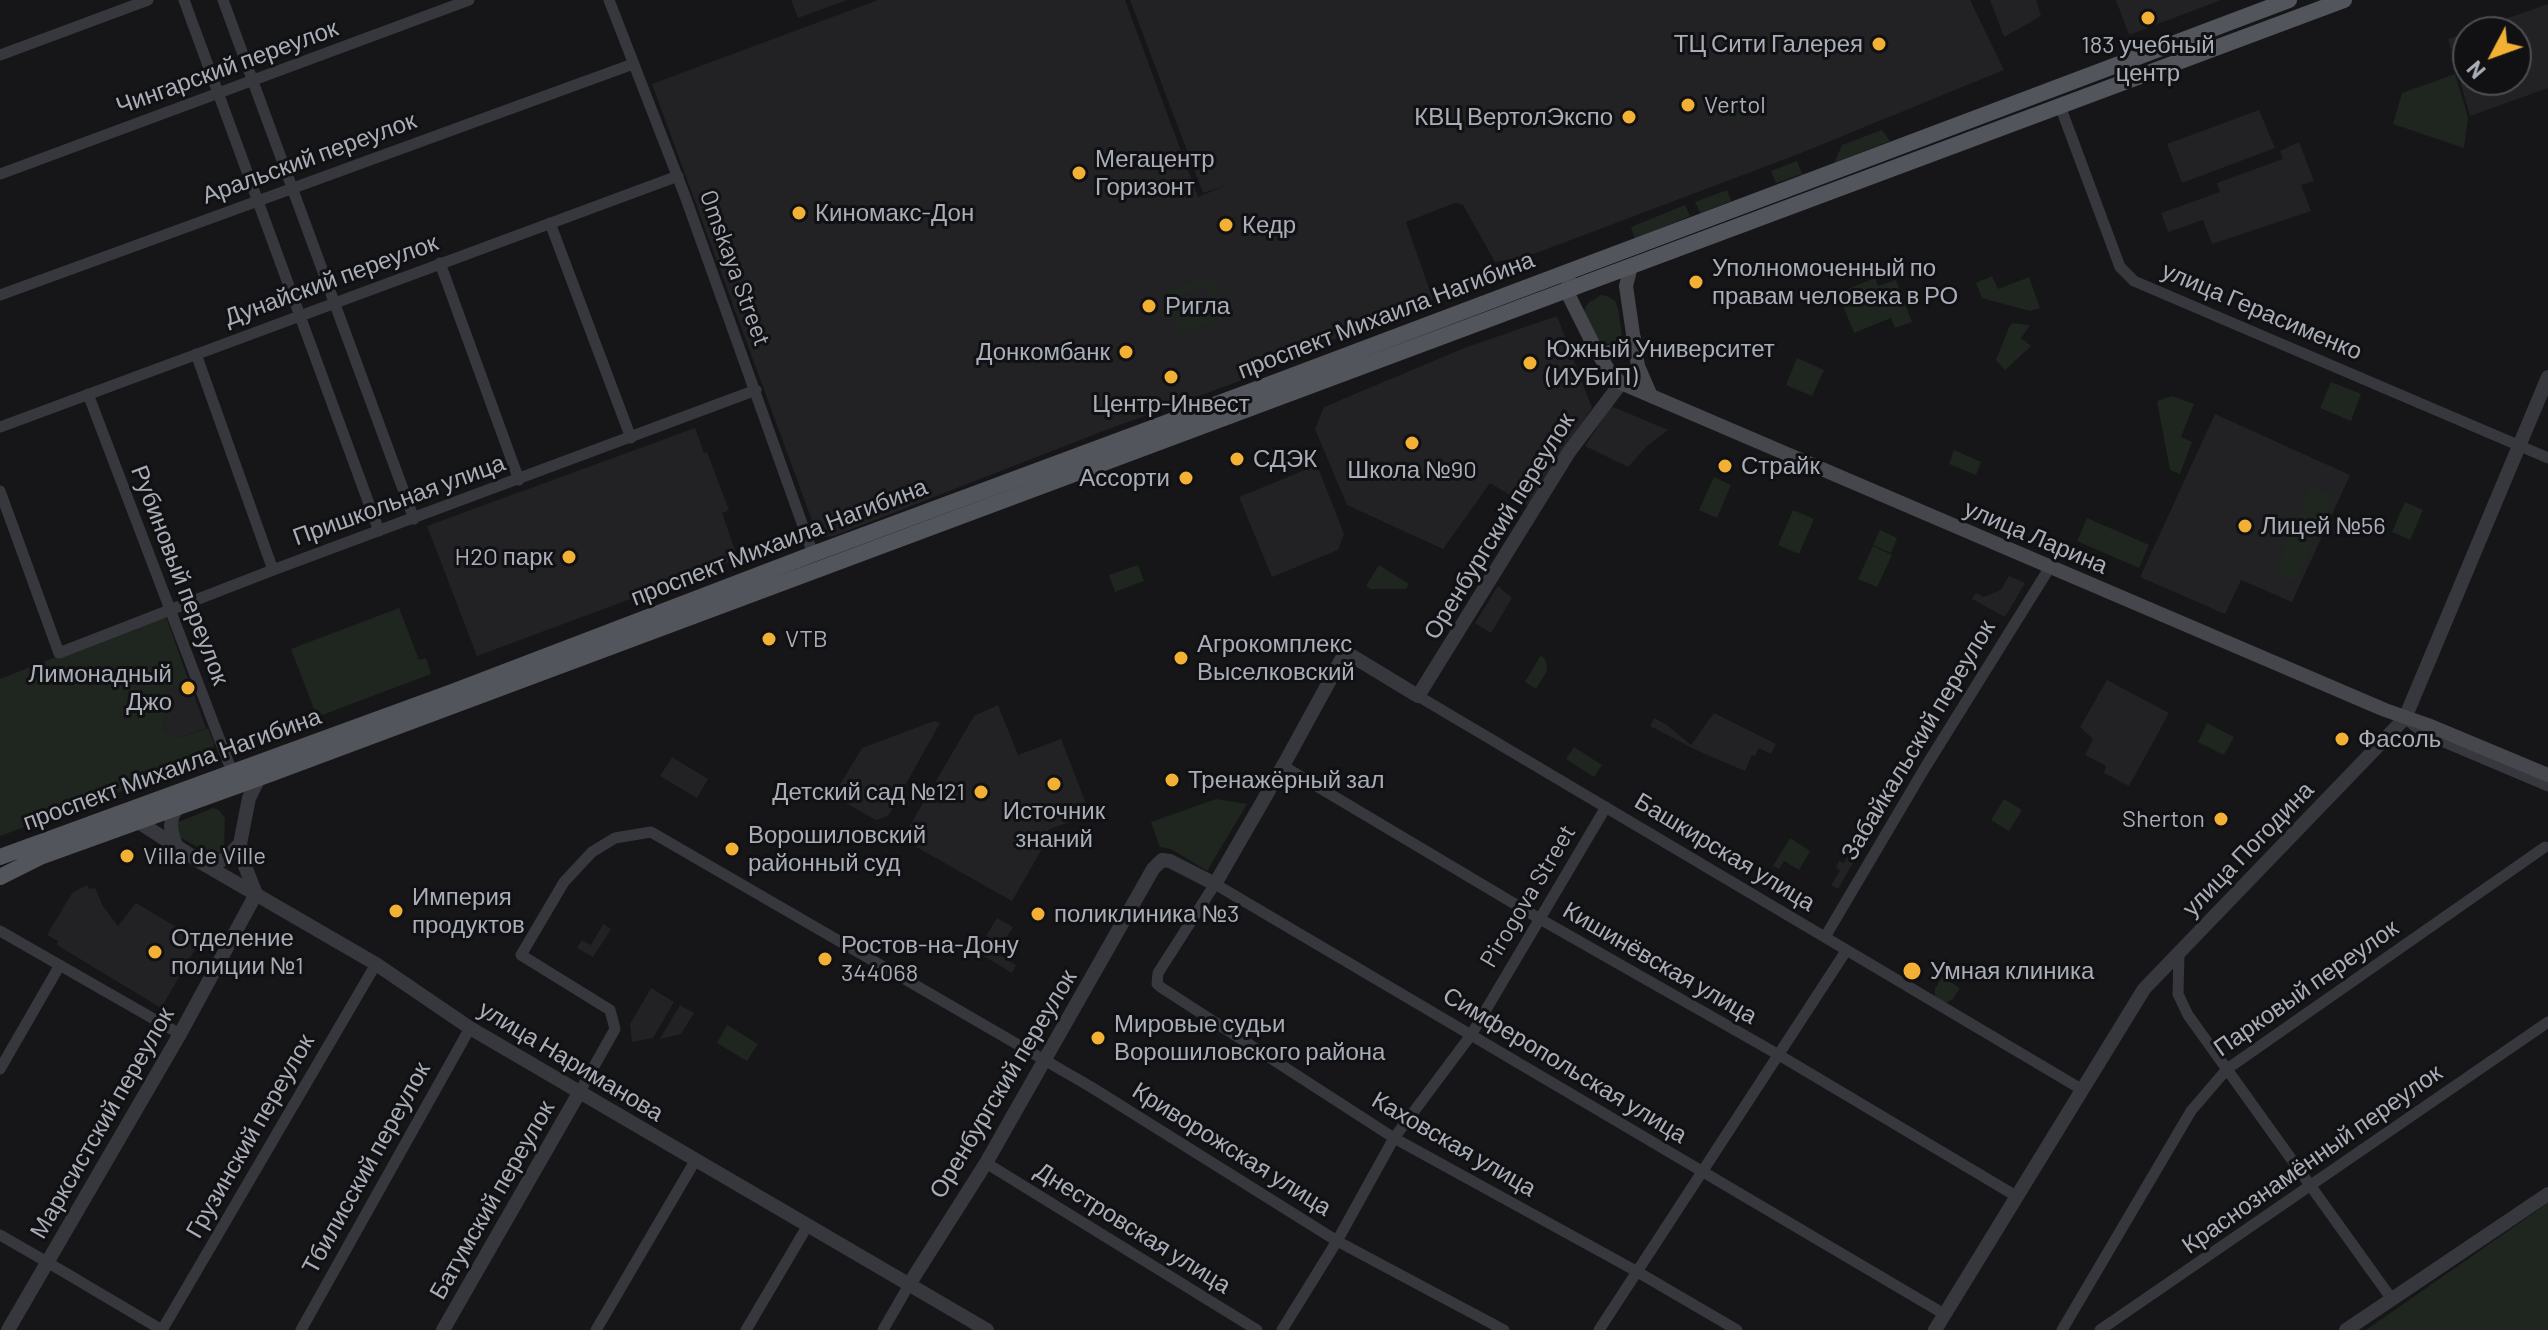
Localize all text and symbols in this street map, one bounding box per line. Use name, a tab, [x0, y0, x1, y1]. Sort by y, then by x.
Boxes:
marker: 183 учебный центр	[2139, 9, 2157, 27]
street label: Чингарский переулок	[112, 13, 342, 121]
north arrow	[2452, 16, 2532, 96]
place label: ТЦ Сити Галерея	[1674, 30, 1863, 58]
place label: 183 учебный центр	[2081, 31, 2215, 87]
marker: ТЦ Сити Галерея	[1870, 35, 1888, 53]
text: N	[2461, 56, 2490, 84]
place label: Vertol	[1704, 91, 1766, 119]
marker: Vertol	[1679, 96, 1697, 114]
place label: КВЦ ВертолЭкспо	[1414, 103, 1613, 131]
street label: Аральский переулок	[198, 106, 420, 210]
marker: КВЦ ВертолЭкспо	[1620, 108, 1638, 126]
place label: Мегацентр Горизонт	[1095, 145, 1215, 201]
marker: Мегацентр Горизонт	[1070, 164, 1088, 182]
street label: Omskaya Street	[693, 186, 777, 350]
place label: Киномакс-Дон	[815, 199, 974, 227]
marker: Киномакс-Дон	[790, 204, 808, 222]
place label: Кедр	[1242, 211, 1296, 239]
marker: Кедр	[1217, 216, 1235, 234]
street label: Дунайский переулок	[220, 228, 442, 332]
street label: проспект Михаила Нагибина	[1234, 245, 1538, 385]
place label: Уполномоченный по правам человека в РО	[1712, 254, 1958, 310]
street label: улица Герасименко	[2157, 256, 2367, 366]
marker: Уполномоченный по правам человека в РО	[1687, 273, 1705, 291]
place label: Ригла	[1165, 292, 1230, 320]
marker: Ригла	[1140, 297, 1158, 315]
place label: Южный Университет (ИУБиП)	[1546, 335, 1775, 391]
place label: Донкомбанк	[976, 338, 1110, 366]
marker: Донкомбанк	[1117, 343, 1135, 361]
marker: Южный Университет (ИУБиП)	[1521, 354, 1539, 372]
marker: Центр-Инвест	[1162, 368, 1180, 386]
place label: Центр-Инвест	[1092, 390, 1250, 418]
street label: Оренбургский переулок	[1417, 407, 1581, 645]
marker: Школа №90	[1403, 434, 1421, 452]
place label: СДЭК	[1253, 445, 1317, 473]
street label: Пришкольная улица	[289, 448, 509, 552]
marker: СДЭК	[1228, 450, 1246, 468]
place label: Страйк	[1741, 452, 1820, 480]
place label: Школа №90	[1347, 456, 1477, 484]
marker: Страйк	[1716, 457, 1734, 475]
street label: Рубиновый переулок	[125, 461, 235, 689]
place label: Ассорти	[1079, 464, 1170, 492]
marker: Ассорти	[1177, 469, 1195, 487]
street label: проспект Михаила Нагибина	[627, 472, 931, 612]
street label: улица Ларина	[1960, 494, 2112, 580]
place label: Лицей №56	[2261, 512, 2386, 540]
marker: Лицей №56	[2236, 517, 2254, 535]
place label: H2O парк	[455, 543, 553, 571]
marker: H2O парк	[560, 548, 578, 566]
street label: Забайкальский переулок	[1835, 615, 2001, 865]
place label: VTB	[785, 625, 828, 653]
marker: VTB	[760, 630, 778, 648]
place label: Агрокомплекс Выселковский	[1197, 630, 1355, 686]
marker: Агрокомплекс Выселковский	[1172, 649, 1190, 667]
place label: Лимонадный Джо	[28, 660, 172, 716]
marker: Лимонадный Джо	[179, 679, 197, 697]
street label: проспект Михаила Нагибина	[19, 702, 325, 836]
place label: Фасоль	[2358, 725, 2441, 753]
marker: Фасоль	[2333, 730, 2351, 748]
place label: Тренажёрный зал	[1188, 766, 1384, 794]
marker: Тренажёрный зал	[1163, 771, 1181, 789]
marker: Источник знаний	[1045, 775, 1063, 793]
street label: улица Погодина	[2176, 776, 2320, 922]
place label: Детский сад №121	[772, 778, 965, 806]
marker: Детский сад №121	[972, 783, 990, 801]
street label: Башкирская улица	[1629, 787, 1821, 917]
place label: Источник знаний	[1003, 797, 1105, 853]
place label: Sherton	[2122, 805, 2205, 833]
marker: Sherton	[2212, 810, 2230, 828]
street label: Pirogova Street	[1474, 820, 1582, 972]
place label: Ворошиловский районный суд	[748, 821, 926, 877]
marker: Ворошиловский районный суд	[723, 840, 741, 858]
place label: Villa de Ville	[143, 842, 266, 870]
marker: Villa de Ville	[118, 847, 136, 865]
place label: Империя продуктов	[412, 883, 525, 939]
street label: Кишинёвская улица	[1558, 896, 1762, 1030]
place label: поликлиника №3	[1054, 900, 1239, 928]
marker: Империя продуктов	[387, 902, 405, 920]
marker: поликлиника №3	[1029, 905, 1047, 923]
street label: Парковый переулок	[2208, 914, 2404, 1062]
place label: Отделение полиции №1	[171, 924, 304, 980]
place label: Ростов-на-Дону 344068	[841, 931, 1019, 987]
marker: Отделение полиции №1	[146, 943, 164, 961]
marker: Ростов-на-Дону 344068	[816, 950, 834, 968]
place label: Умная клиника	[1930, 957, 2094, 985]
marker: Умная клиника	[1901, 960, 1923, 982]
street label: Оренбургский переулок	[923, 964, 1083, 1204]
street label: Симферопольская улица	[1438, 981, 1692, 1149]
street label: улица Нариманова	[473, 994, 669, 1128]
street label: Марксистский переулок	[24, 1002, 180, 1244]
place label: Мировые судьи Ворошиловского района	[1114, 1010, 1385, 1066]
street label: Грузинский переулок	[180, 1029, 320, 1243]
marker: Мировые судьи Ворошиловского района	[1089, 1029, 1107, 1047]
street label: Тбилисский переулок	[296, 1057, 436, 1279]
street label: Краснознамённый переулок	[2176, 1058, 2448, 1260]
street label: Криворожская улица	[1127, 1076, 1337, 1222]
street label: Каховская улица	[1367, 1085, 1541, 1203]
street label: Батумский переулок	[423, 1096, 561, 1304]
street label: Днестровская улица	[1030, 1156, 1236, 1300]

